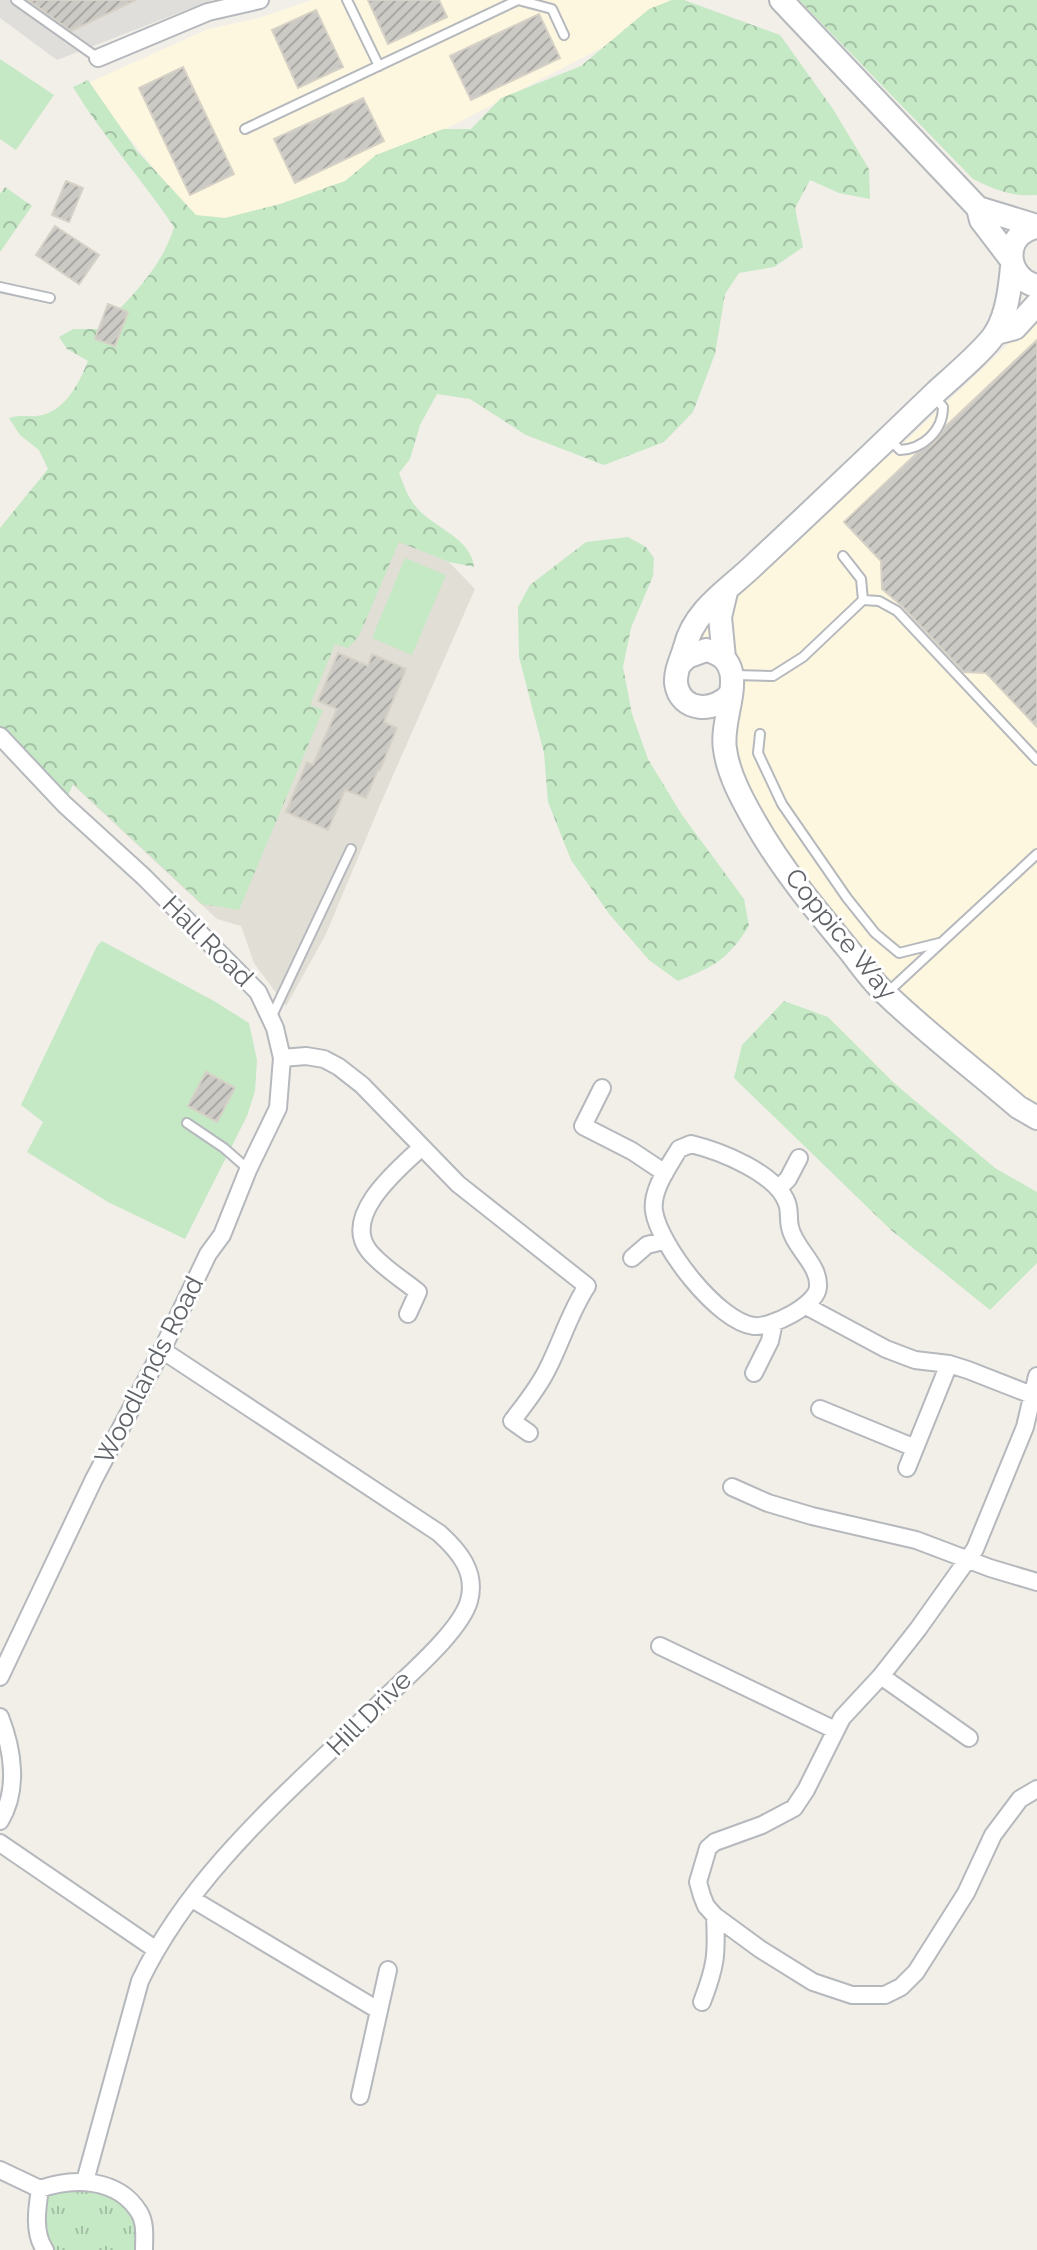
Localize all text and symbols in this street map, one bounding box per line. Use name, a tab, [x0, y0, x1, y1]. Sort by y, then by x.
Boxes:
street label: Coppice Way	[779, 862, 903, 1006]
street label: Hall Road	[157, 890, 259, 992]
street label: Woodlands Road	[89, 1271, 209, 1469]
street label: Hill Drive	[321, 1665, 417, 1761]

